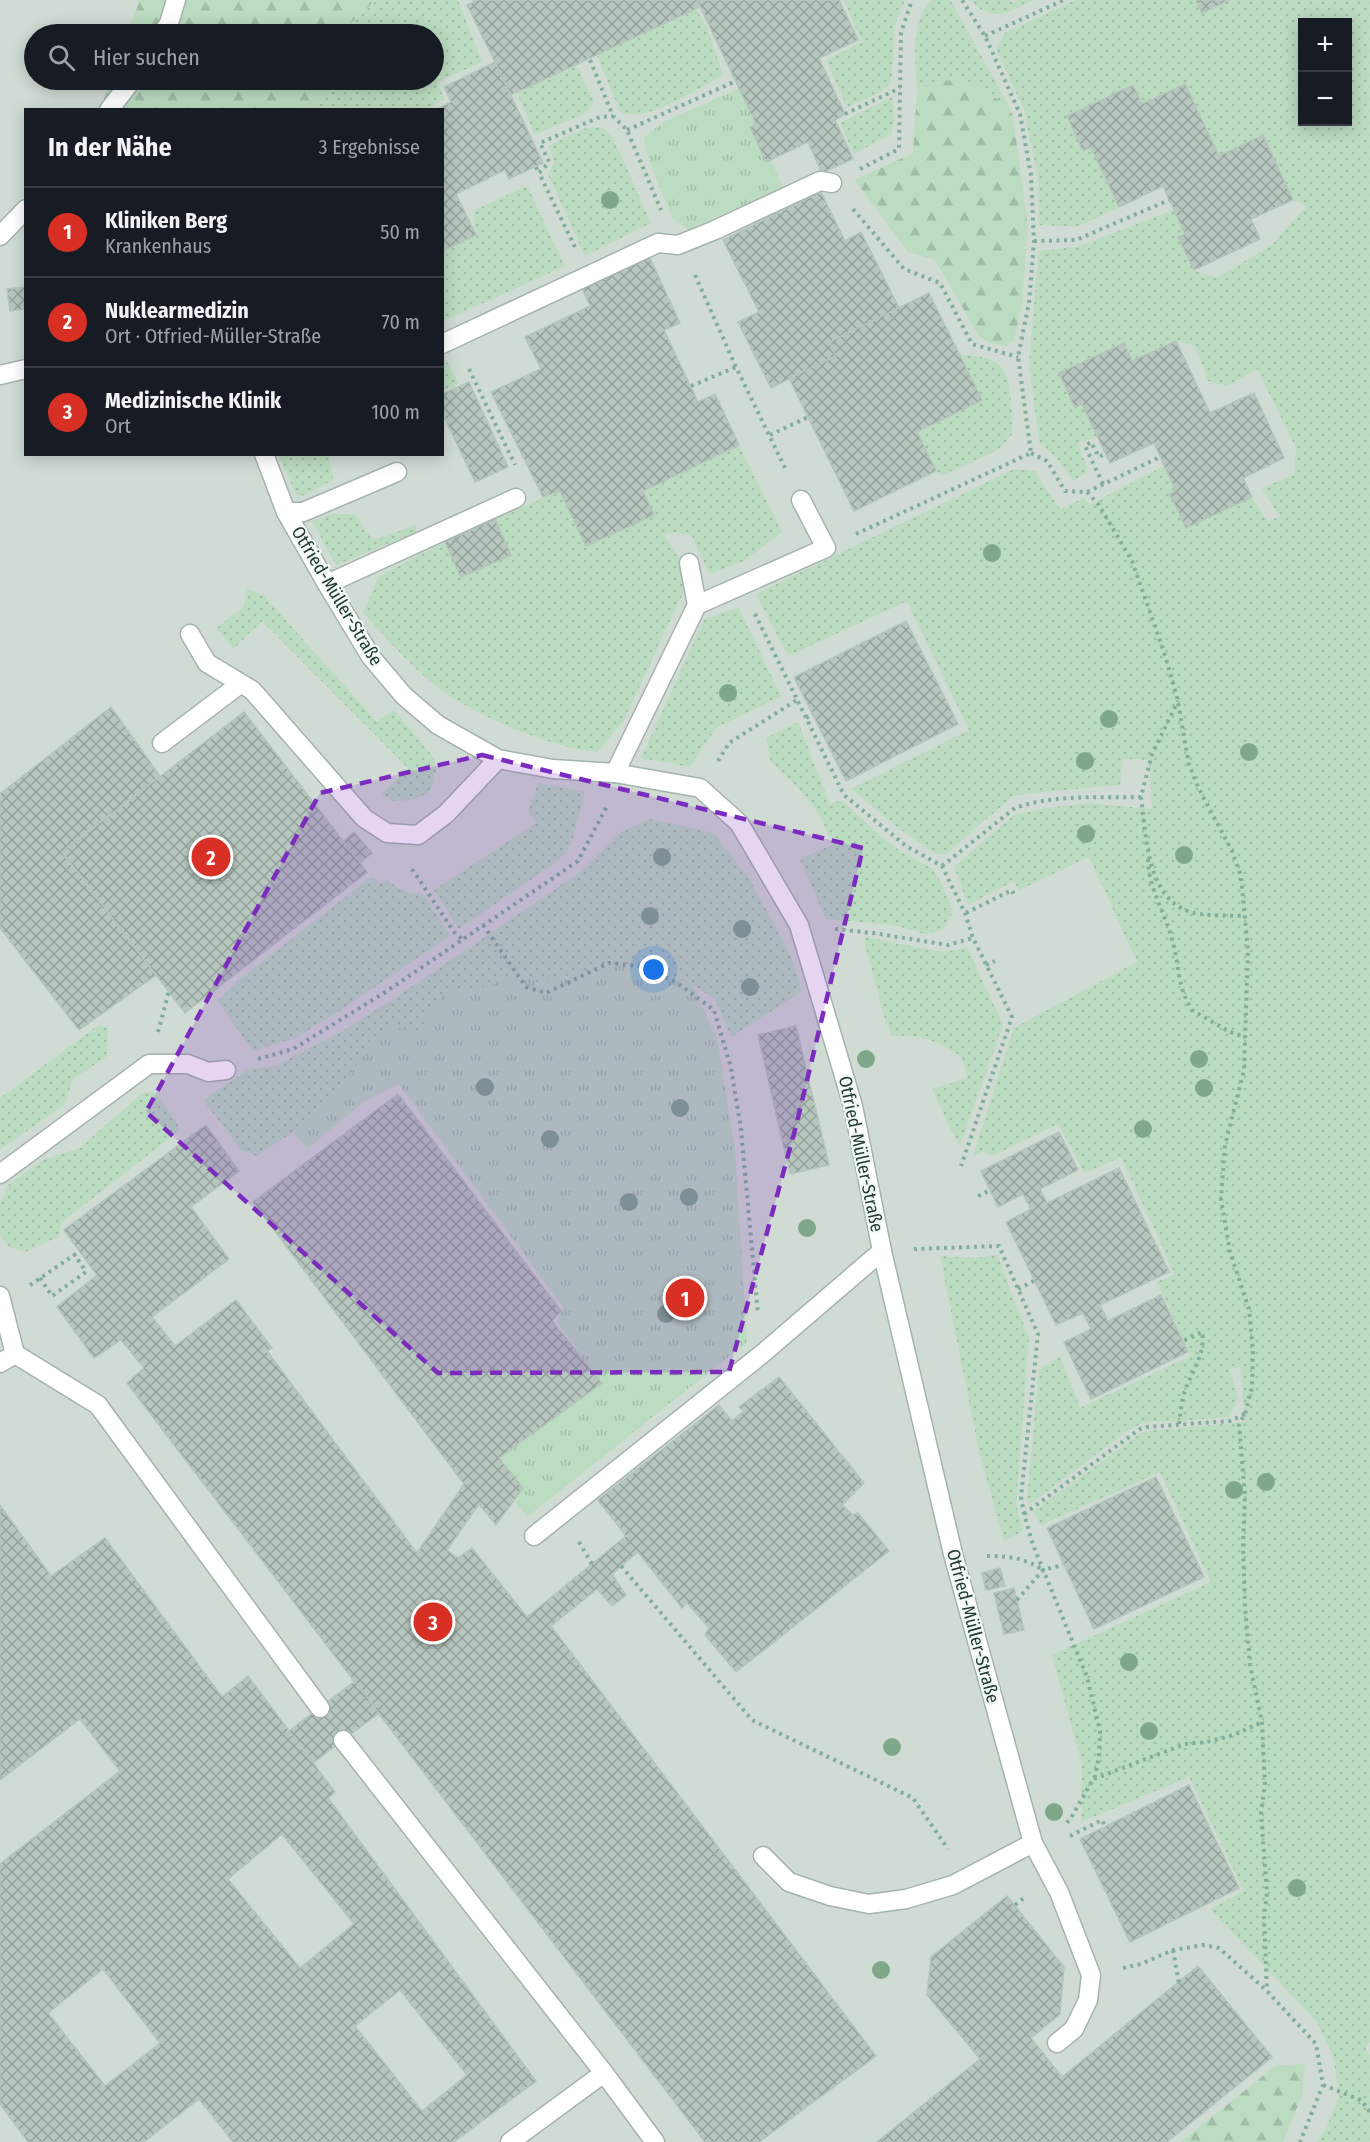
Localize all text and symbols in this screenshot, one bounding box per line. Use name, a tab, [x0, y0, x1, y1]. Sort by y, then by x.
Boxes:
map controls	[1298, 18, 1352, 126]
button: +	[1298, 18, 1352, 72]
search box	[24, 24, 444, 90]
icon: search	[45, 41, 78, 74]
text: Hier suchen	[93, 44, 200, 71]
button: −	[1298, 72, 1352, 126]
text: In der Nähe	[48, 132, 172, 163]
text: 3 Ergebnisse	[318, 135, 420, 159]
text: Kliniken Berg	[105, 207, 227, 234]
text: 1	[63, 220, 72, 244]
text: 50 m	[380, 220, 420, 244]
text: Krankenhaus	[105, 234, 211, 258]
text: Nuklearmedizin	[105, 297, 249, 324]
text: 2	[63, 310, 72, 334]
text: 70 m	[382, 310, 420, 334]
text: Ort · Otfried-Müller-Straße	[105, 324, 321, 348]
text: Medizinische Klinik	[105, 387, 281, 414]
text: 3	[63, 400, 72, 424]
text: 100 m	[371, 400, 420, 424]
text: Ort	[105, 414, 131, 438]
street label: Otfried-Müller-Straße	[287, 522, 387, 670]
pin: 2	[192, 834, 230, 880]
your location	[639, 955, 668, 984]
street label: Otfried-Müller-Straße	[834, 1074, 888, 1234]
pin: 1	[666, 1276, 704, 1320]
street label: Otfried-Müller-Straße	[942, 1546, 1004, 1706]
pin: 3	[414, 1600, 452, 1644]

